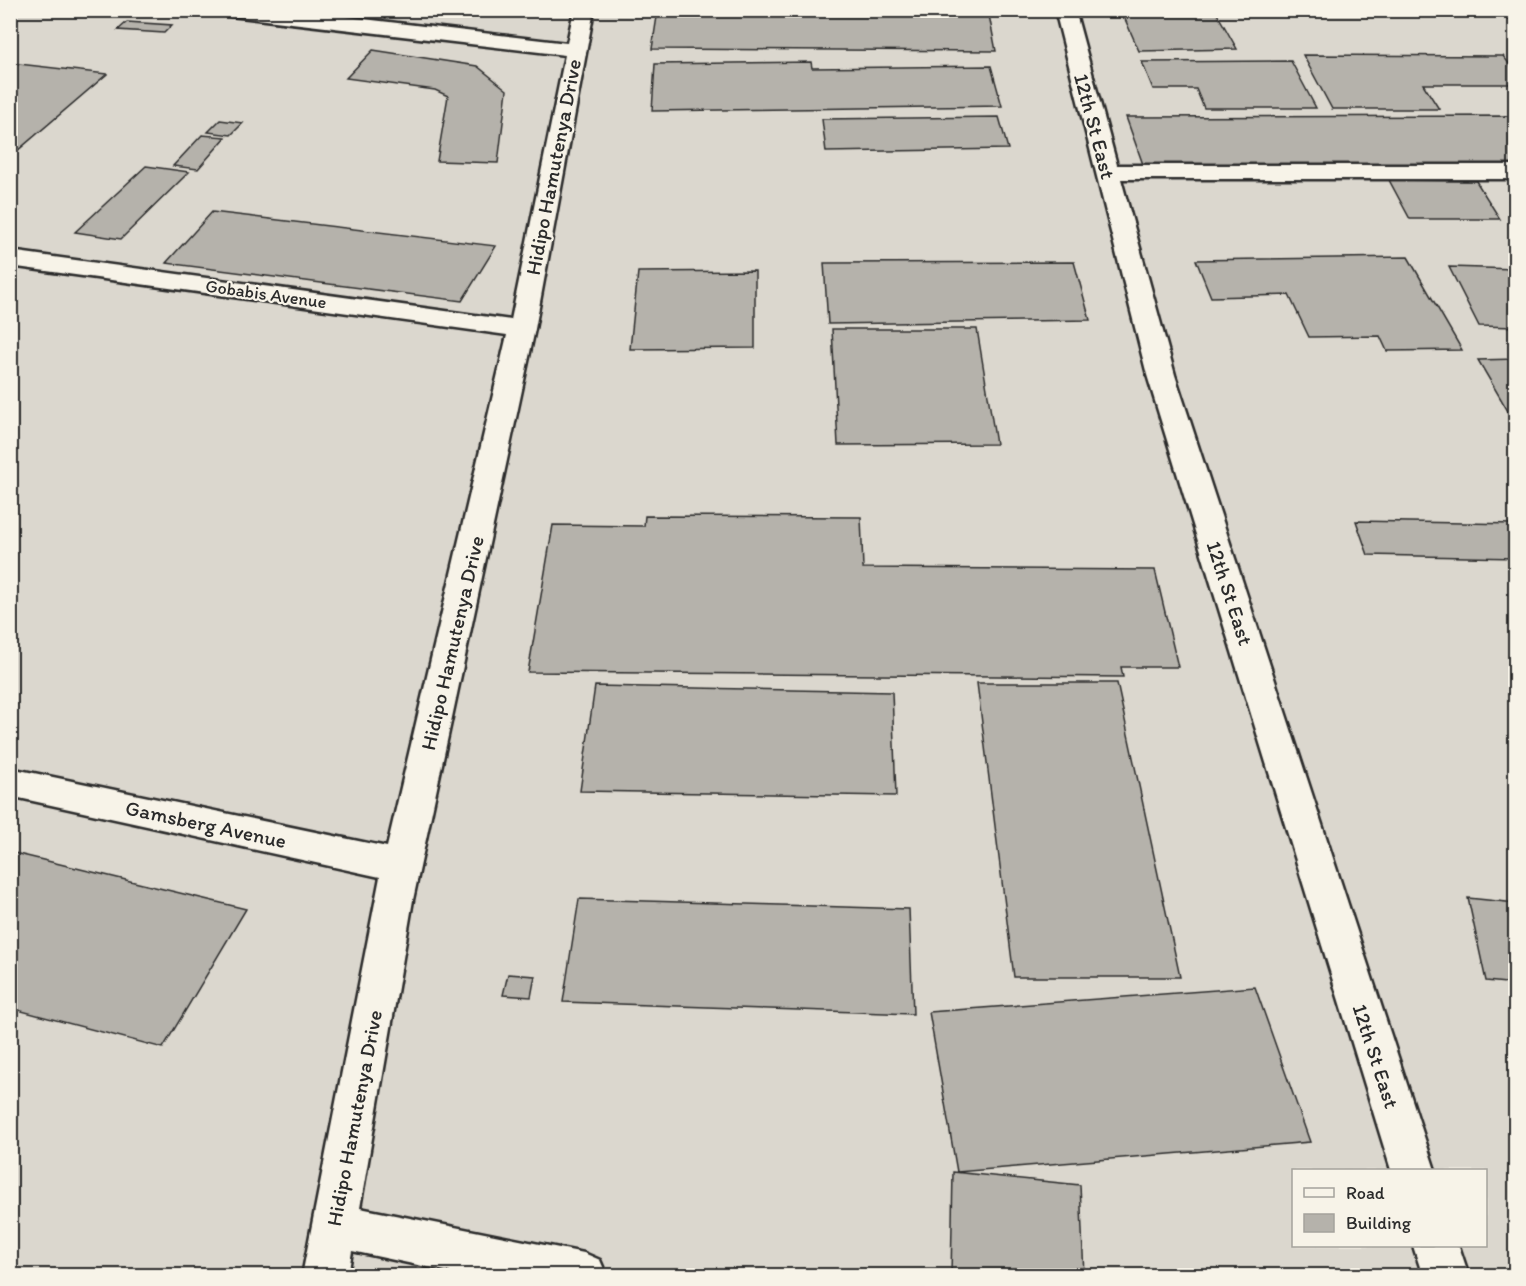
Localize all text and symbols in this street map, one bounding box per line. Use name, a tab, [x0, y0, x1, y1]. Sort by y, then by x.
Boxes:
street label: Hidipo Hamutenya Drive	[520, 57, 586, 277]
street label: 12th St East	[1069, 70, 1121, 182]
street label: Gobabis Avenue	[204, 275, 328, 313]
street label: Hidipo Hamutenya Drive	[415, 533, 489, 753]
street label: 12th St East	[1201, 538, 1259, 648]
street label: Gamsberg Avenue	[123, 795, 289, 853]
street label: 12th St East	[1347, 1001, 1405, 1111]
street label: Hidipo Hamutenya Drive	[321, 1008, 387, 1228]
legend	[1292, 1169, 1487, 1247]
text: Road	[1346, 1182, 1385, 1204]
text: Building	[1346, 1212, 1412, 1234]

